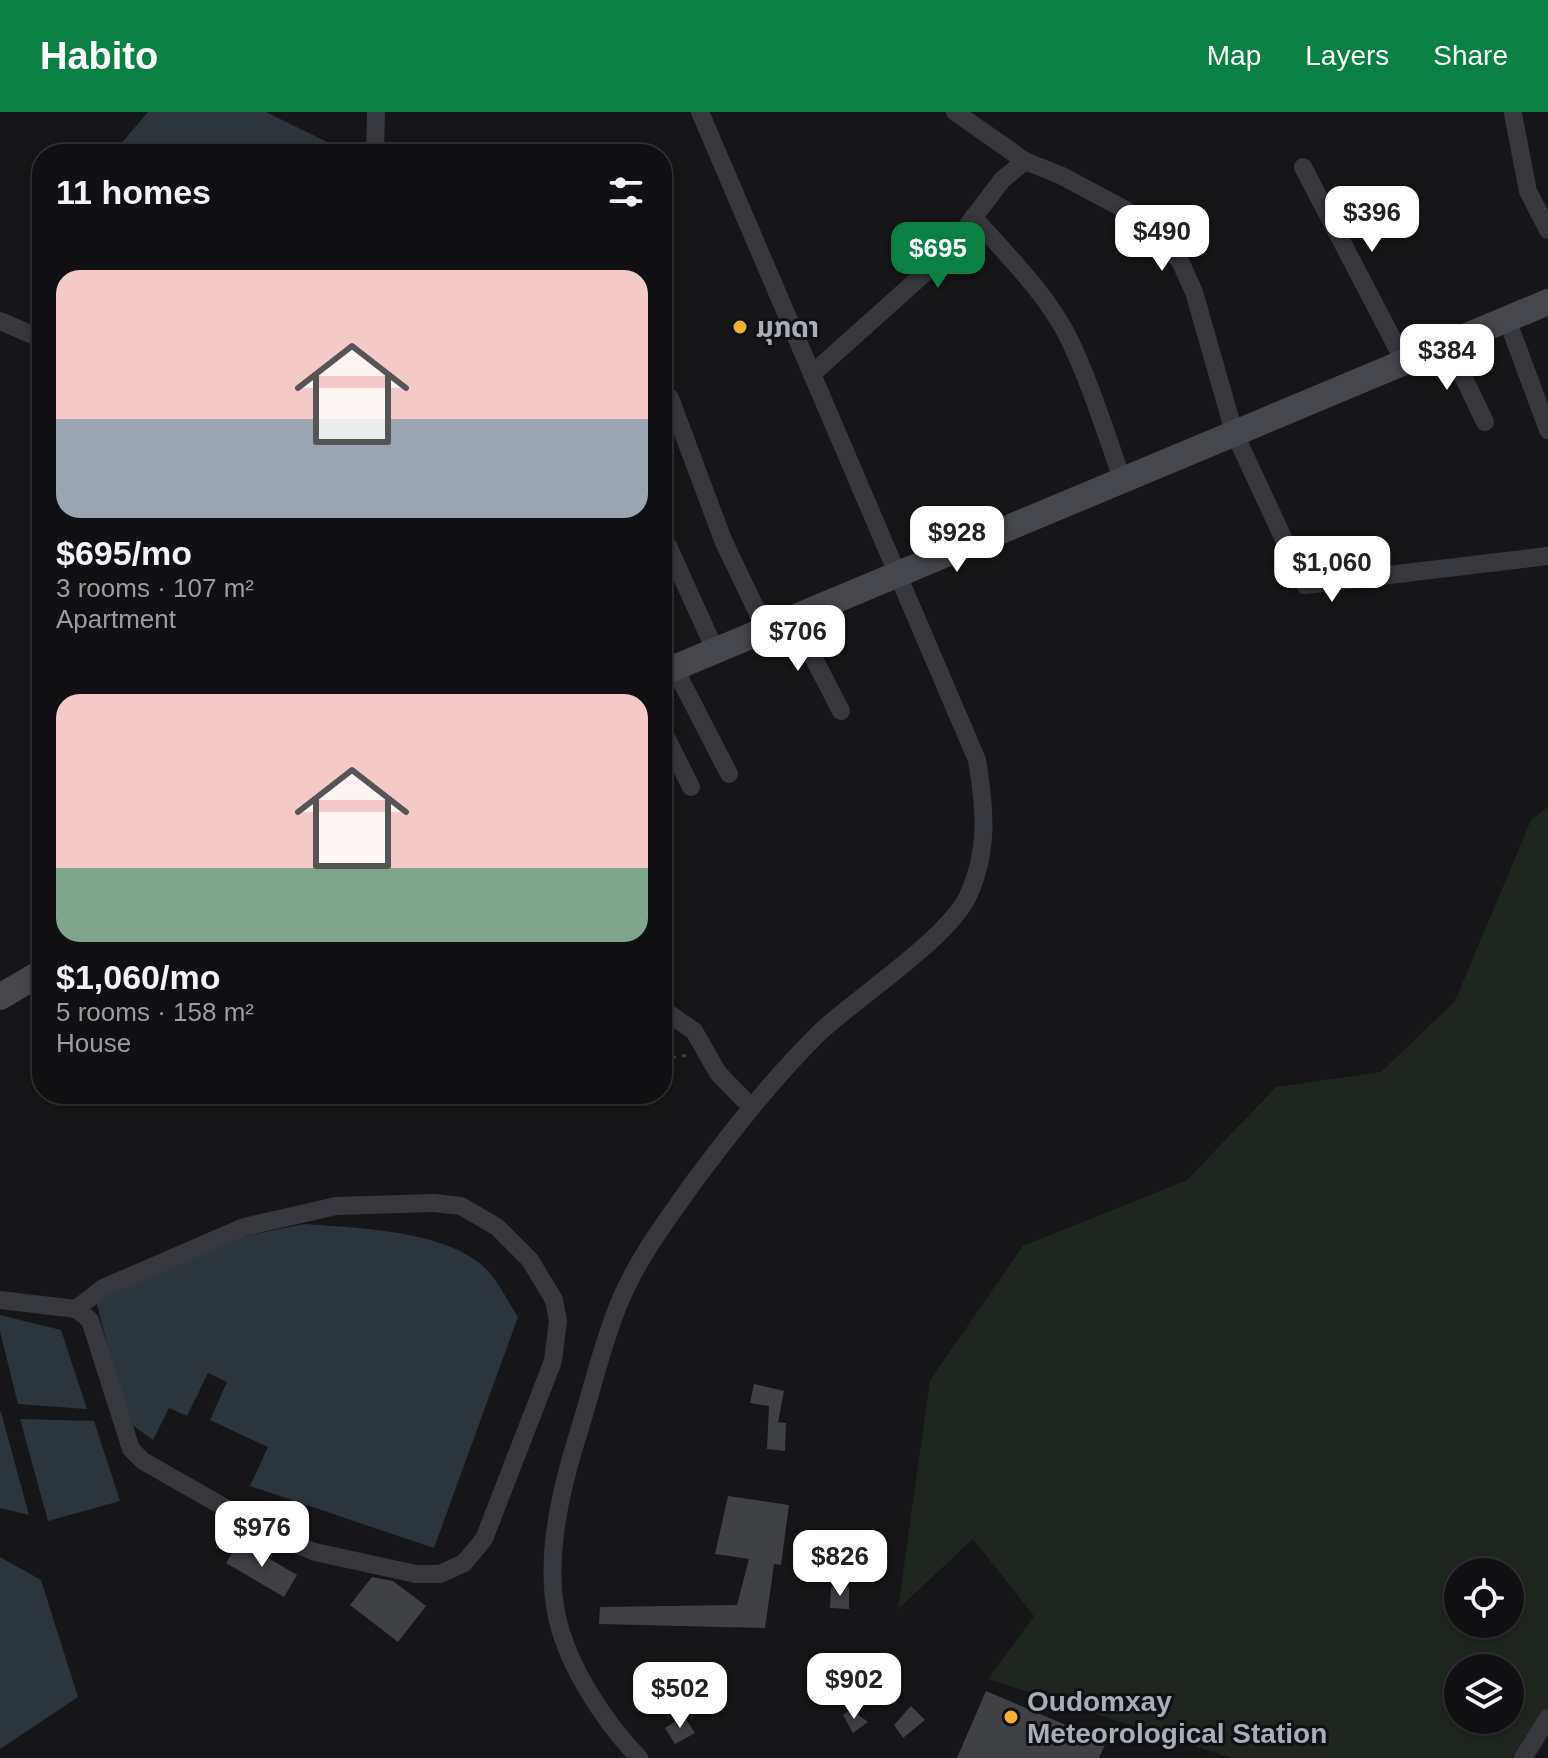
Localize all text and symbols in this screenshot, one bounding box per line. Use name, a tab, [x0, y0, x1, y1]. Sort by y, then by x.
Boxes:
text: Habito	[40, 35, 158, 77]
text: Map	[1207, 40, 1261, 71]
text: Layers	[1305, 40, 1389, 71]
text: Share	[1433, 40, 1508, 71]
icon: filters	[604, 170, 648, 214]
text: 11 homes	[56, 173, 211, 211]
pin: $396	[1325, 186, 1419, 254]
text: $396	[1343, 197, 1401, 227]
pin: $490	[1115, 205, 1209, 273]
text: $490	[1133, 216, 1191, 246]
pin: $695	[891, 222, 985, 290]
text: $695	[909, 233, 967, 263]
place label: ມຸກດາ	[756, 312, 819, 345]
marker: ມຸກດາ	[731, 318, 749, 336]
icon: home	[280, 322, 424, 466]
pin: $384	[1400, 324, 1494, 392]
text: $384	[1418, 335, 1476, 365]
pin: $928	[910, 506, 1004, 574]
text: $928	[928, 517, 986, 547]
text: $695/mo	[56, 534, 192, 572]
pin: $1,060	[1267, 536, 1397, 604]
text: $1,060	[1292, 547, 1372, 577]
text: 3 rooms · 107 m²	[56, 573, 254, 603]
text: Apartment	[56, 604, 176, 634]
pin: $706	[751, 605, 845, 673]
text: $706	[769, 616, 827, 646]
icon: home	[280, 746, 424, 890]
text: $1,060/mo	[56, 958, 220, 996]
text: 5 rooms · 158 m²	[56, 997, 254, 1027]
text: House	[56, 1028, 131, 1058]
pin: $976	[215, 1501, 309, 1569]
text: $976	[233, 1512, 291, 1542]
pin: $826	[793, 1530, 887, 1598]
text: $826	[811, 1541, 869, 1571]
map controls	[1444, 1558, 1524, 1734]
button: locate	[1444, 1558, 1524, 1638]
pin: $902	[807, 1653, 901, 1721]
button: layers	[1444, 1654, 1524, 1734]
pin: $502	[633, 1662, 727, 1730]
text: $902	[825, 1664, 883, 1694]
text: $502	[651, 1673, 709, 1703]
place label: Oudomxay Meteorological Station	[1027, 1686, 1327, 1749]
marker: Oudomxay Meteorological Station	[1002, 1708, 1020, 1726]

